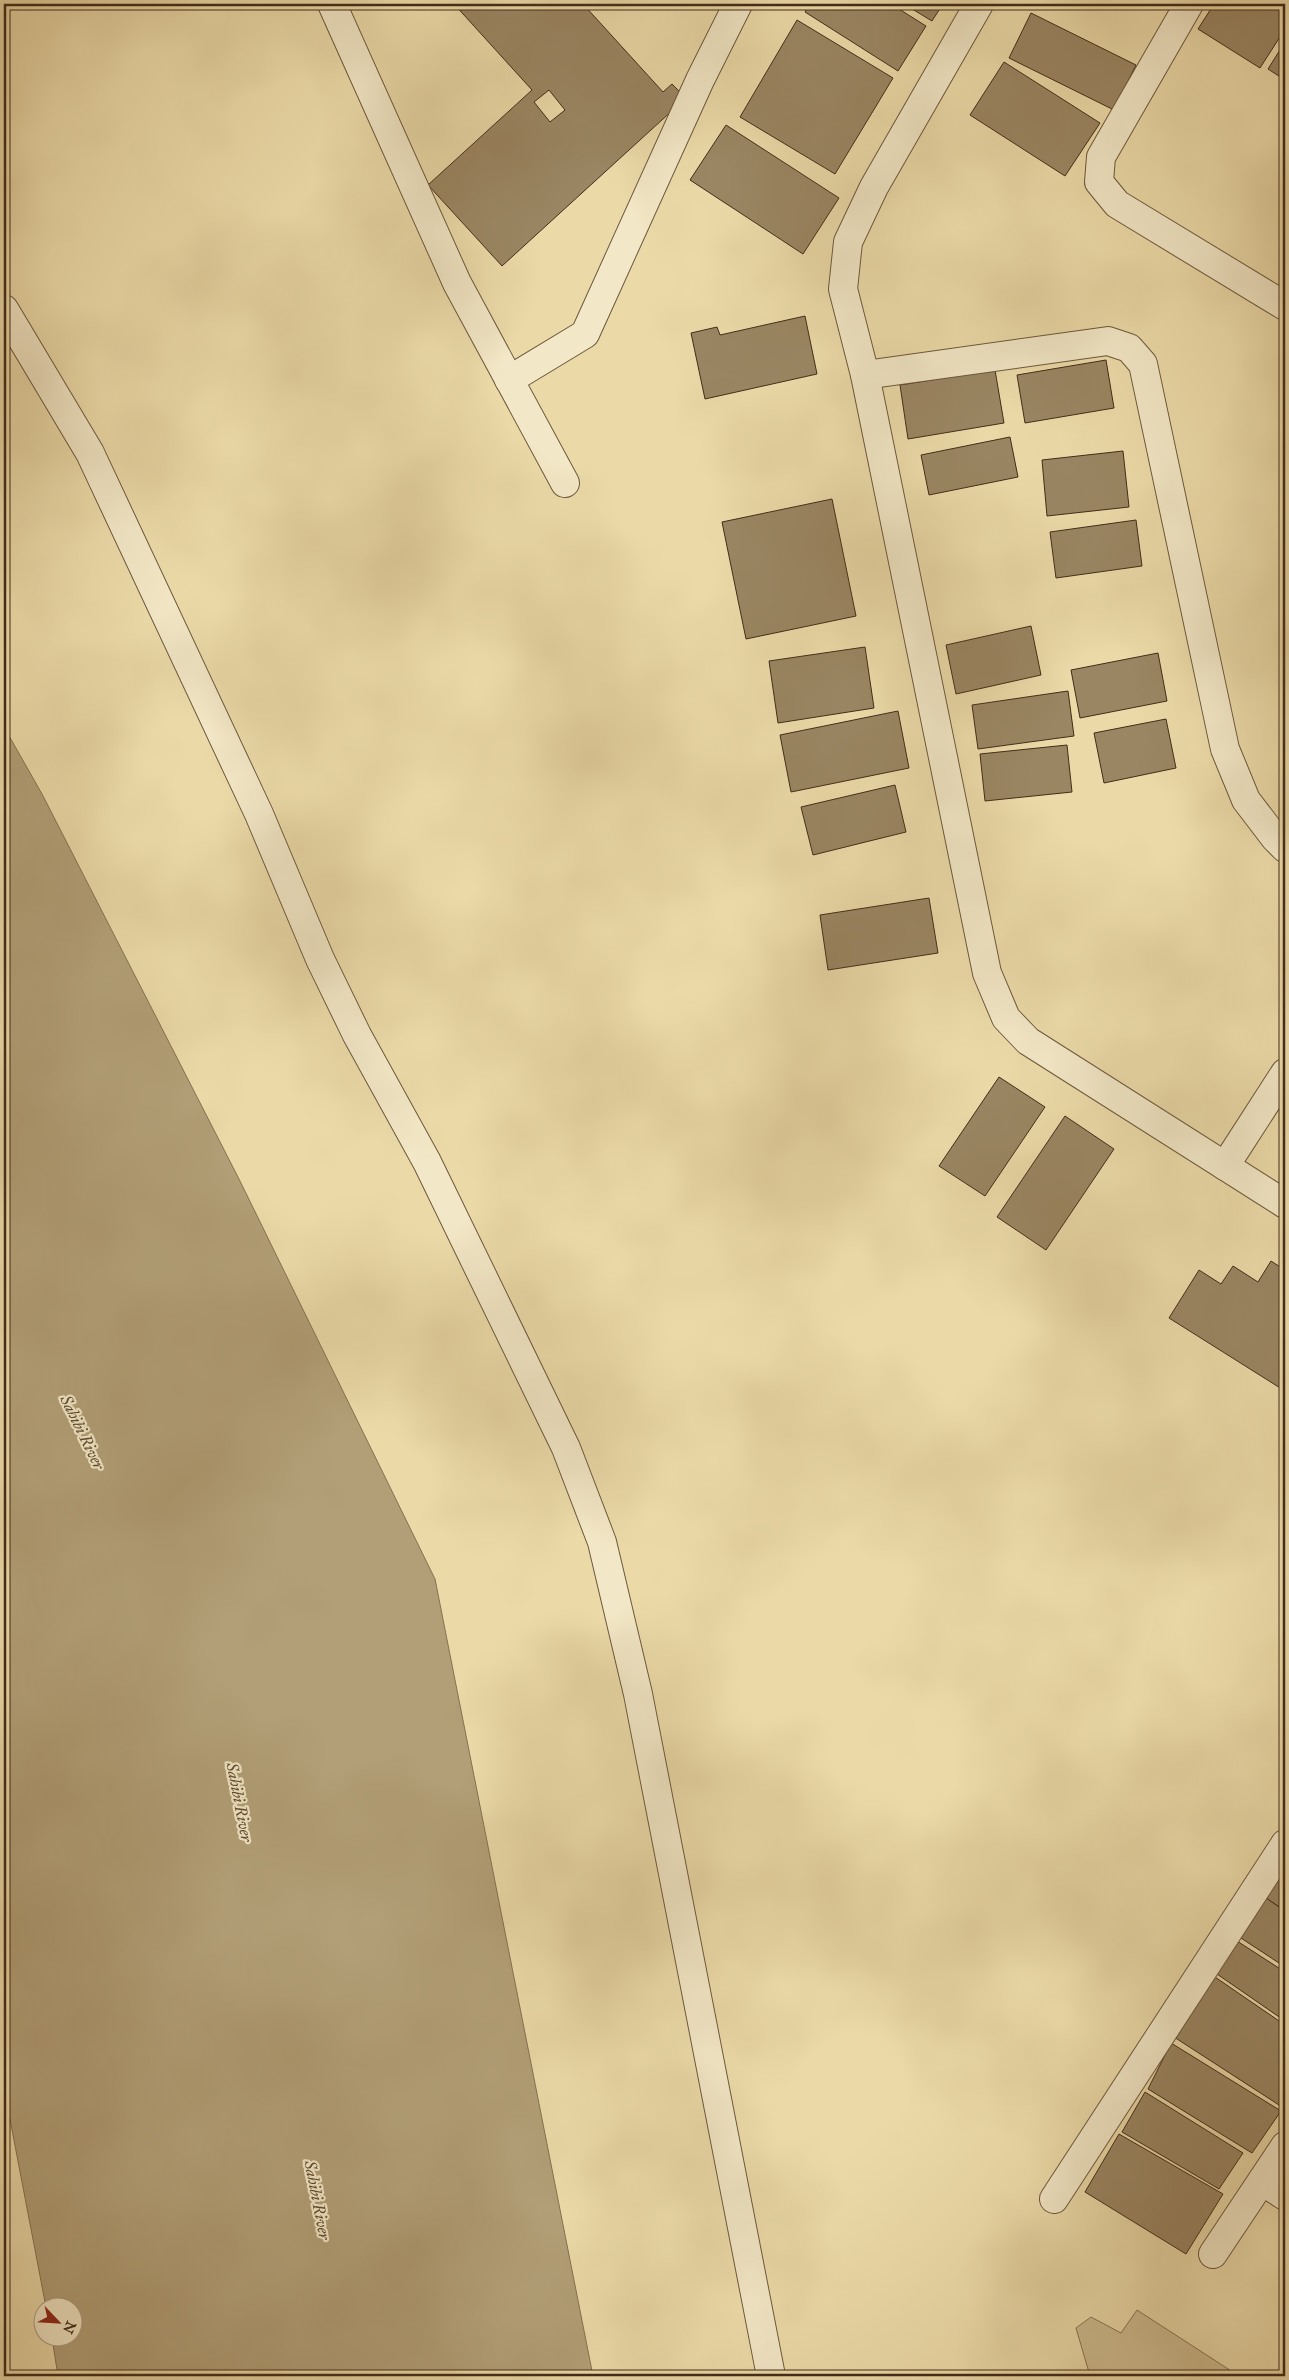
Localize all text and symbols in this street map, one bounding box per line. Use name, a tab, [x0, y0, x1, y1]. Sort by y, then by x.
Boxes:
water label: Sahibi River	[56, 1391, 109, 1474]
water label: Sahibi River	[222, 1760, 257, 1845]
water label: Sahibi River	[300, 2158, 335, 2243]
north arrow	[32, 2298, 82, 2348]
text: N	[59, 2318, 80, 2336]

